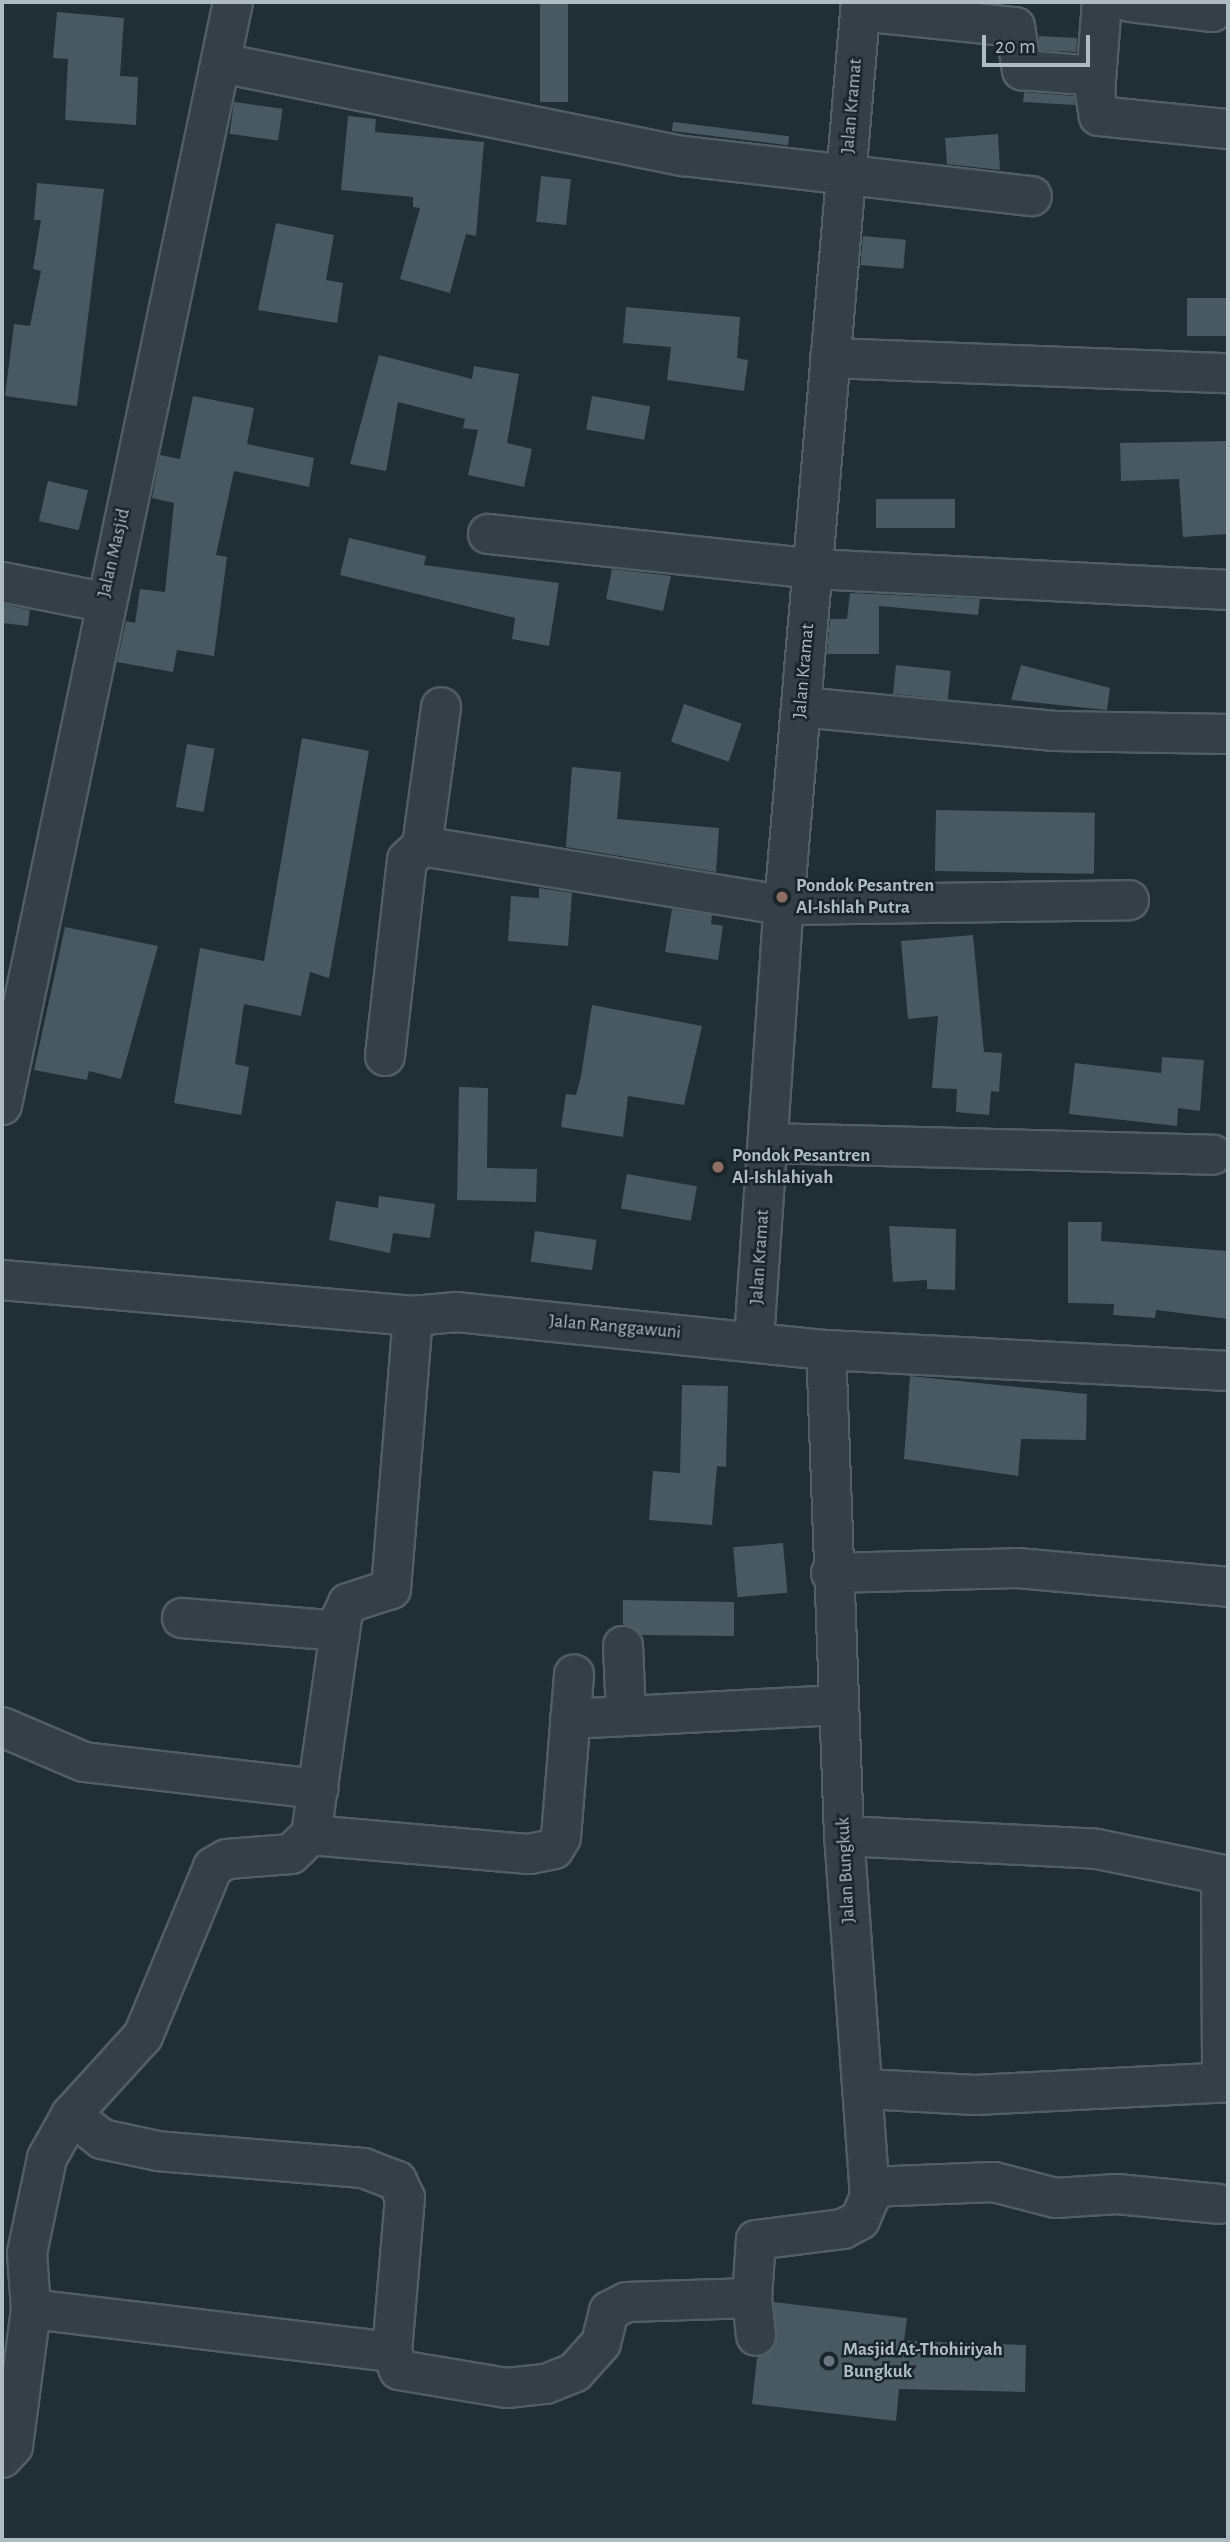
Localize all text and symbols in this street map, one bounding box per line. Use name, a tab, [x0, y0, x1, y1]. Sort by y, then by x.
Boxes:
scale bar	[985, 21, 1094, 65]
text: 20 m	[995, 36, 1036, 57]
street label: Jalan Kramat	[836, 58, 868, 154]
street label: Jalan Masjid	[93, 506, 135, 600]
street label: Jalan Kramat	[788, 623, 820, 719]
place label: Pondok Pesantren Al-Ishlah Putra	[796, 875, 934, 919]
marker: Pondok Pesantren Al-Ishlah Putra	[774, 889, 790, 905]
place label: Pondok Pesantren Al-Ishlahiyah	[732, 1145, 870, 1189]
marker: Pondok Pesantren Al-Ishlahiyah	[710, 1159, 726, 1175]
street label: Jalan Kramat	[745, 1209, 775, 1305]
street label: Jalan Ranggawuni	[548, 1310, 682, 1344]
street label: Jalan Bungkuk	[832, 1816, 860, 1924]
place label: Masjid At-Thohiriyah Bungkuk	[843, 2339, 1003, 2383]
marker: Masjid At-Thohiriyah Bungkuk	[821, 2353, 837, 2369]

